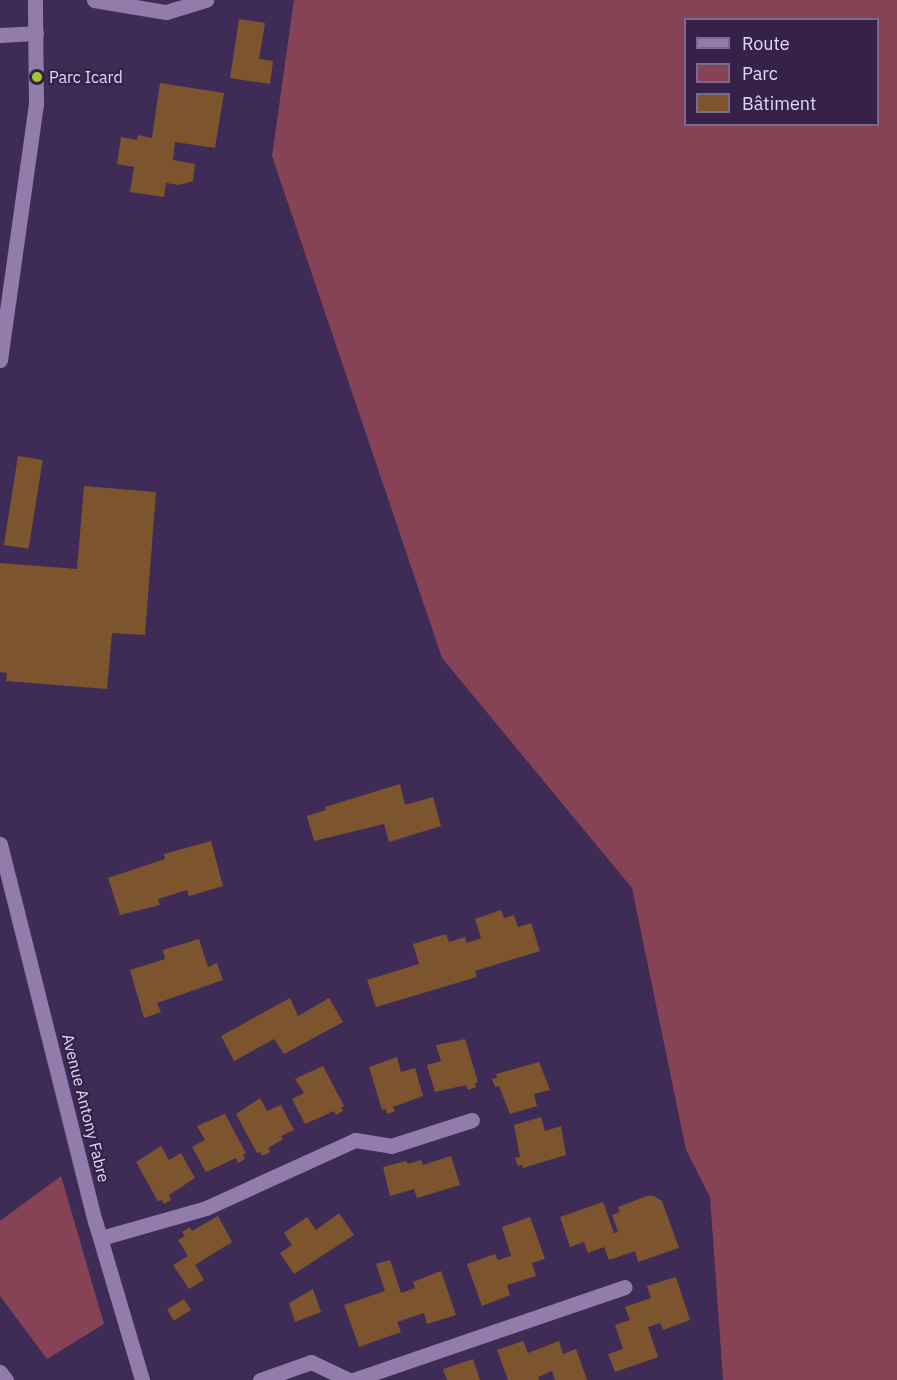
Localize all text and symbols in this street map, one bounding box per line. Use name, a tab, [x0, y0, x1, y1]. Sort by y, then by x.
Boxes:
legend	[684, 18, 879, 126]
text: Route	[742, 32, 790, 55]
text: Parc	[742, 62, 778, 85]
place label: Parc Icard	[49, 67, 123, 87]
marker: Parc Icard	[30, 70, 44, 84]
text: Bâtiment	[742, 92, 816, 115]
street label: Avenue Antony Fabre	[58, 1032, 114, 1184]

